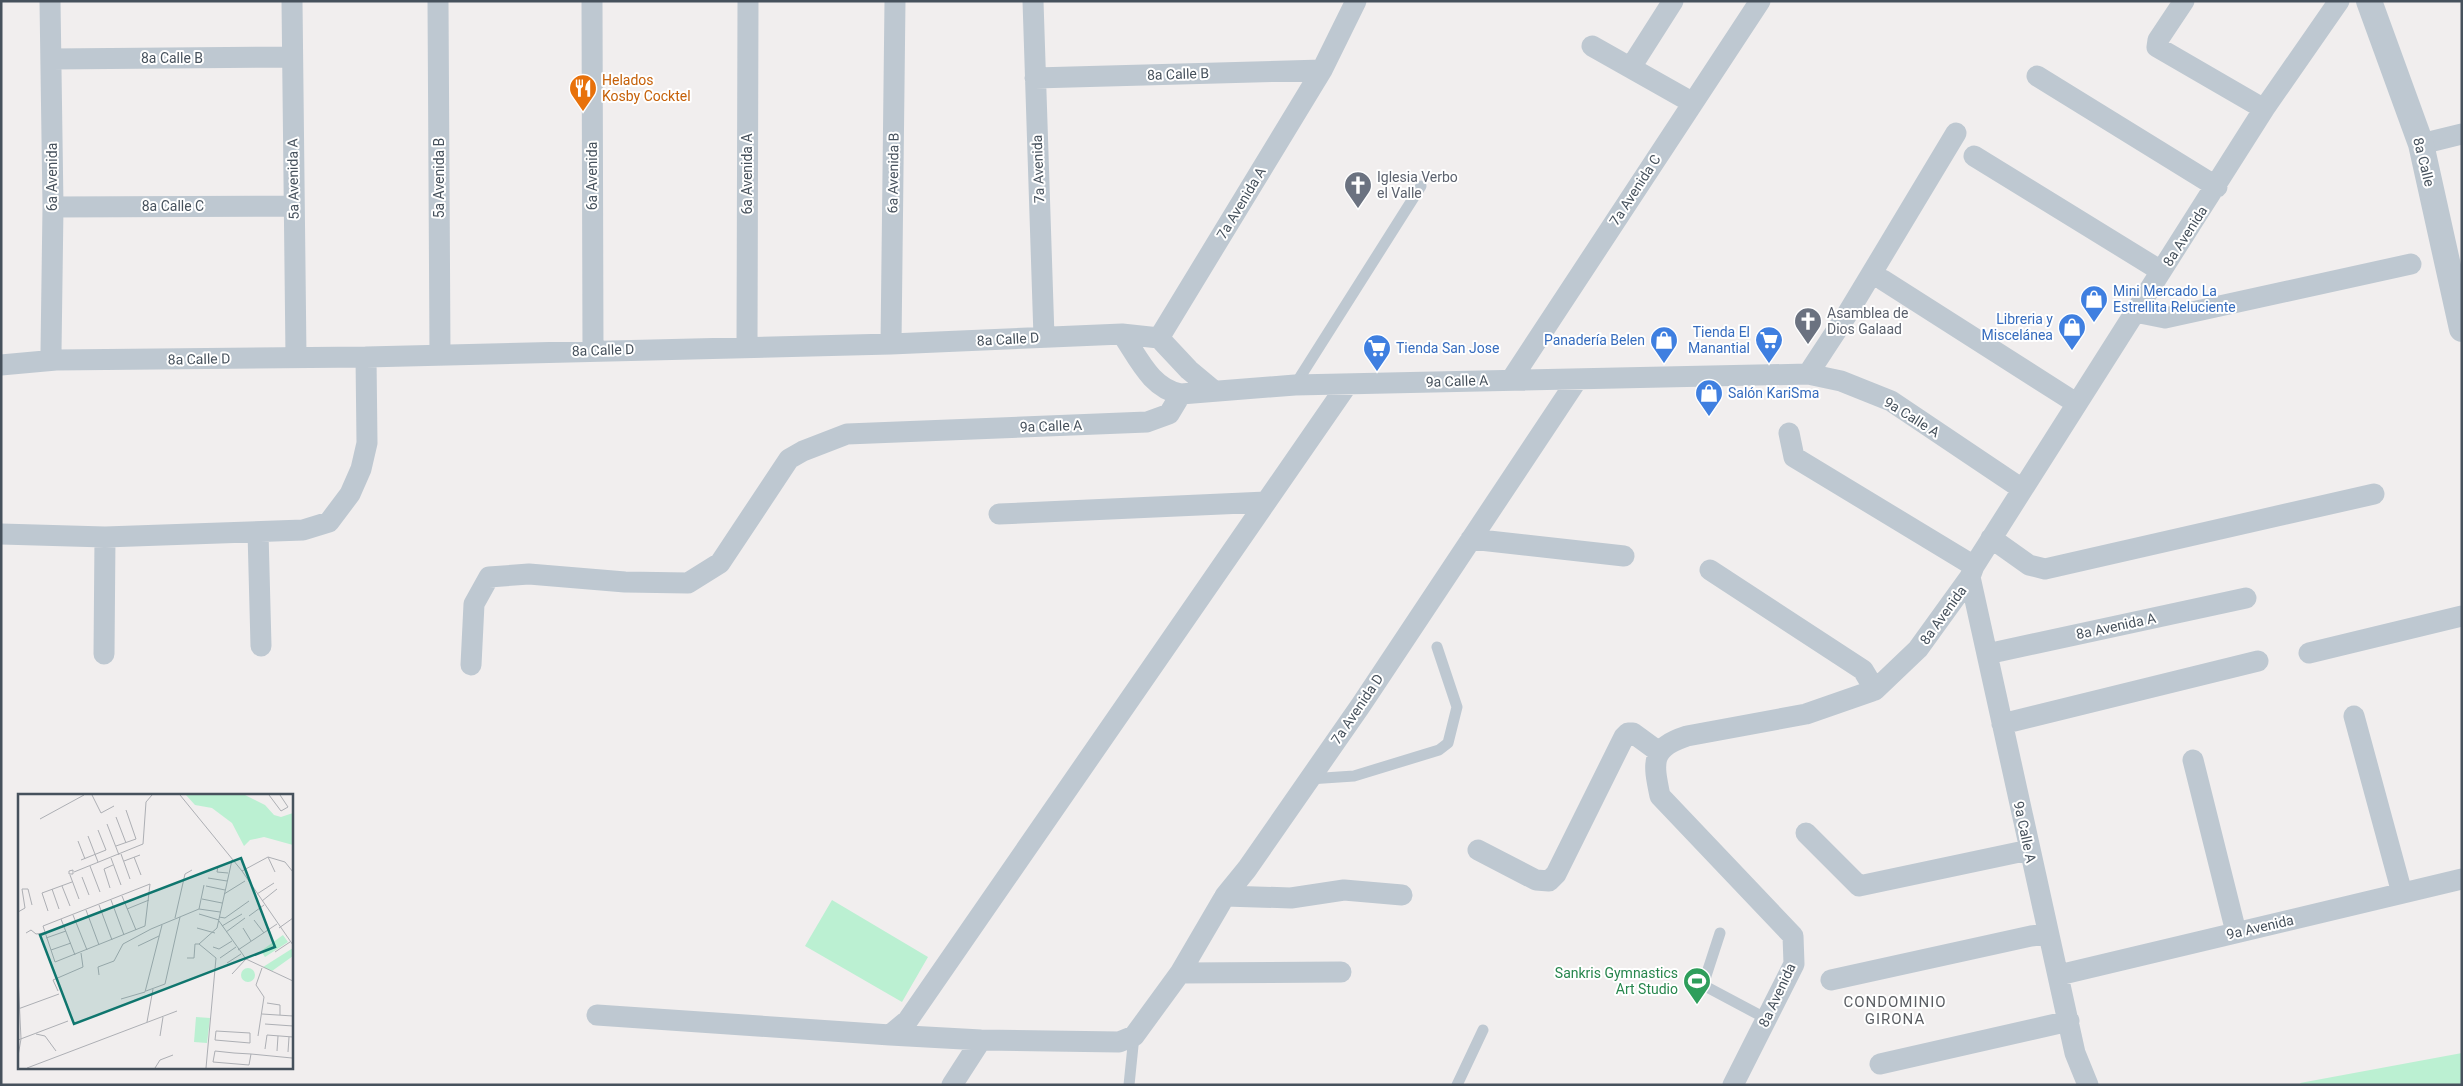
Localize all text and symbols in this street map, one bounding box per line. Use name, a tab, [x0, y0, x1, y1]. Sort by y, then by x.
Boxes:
street label: 8a Calle B	[141, 50, 203, 66]
street label: 8a Calle B	[1147, 65, 1209, 83]
place label: Helados Kosby Cocktel	[602, 72, 691, 104]
restaurant icon: Helados Kosby Cocktel	[568, 73, 598, 112]
street label: 6a Avenida A	[739, 133, 755, 215]
street label: 6a Avenida B	[884, 133, 902, 213]
street label: 7a Avenida	[1029, 134, 1047, 204]
street label: 8a Calle	[2410, 136, 2438, 188]
street label: 5a Avenida A	[284, 138, 302, 220]
street label: 5a Avenida B	[431, 138, 447, 218]
street label: 6a Avenida	[584, 142, 600, 210]
street label: 6a Avenida	[44, 143, 60, 211]
street label: 7a Avenida C	[1606, 152, 1664, 228]
street label: 7a Avenida A	[1213, 164, 1269, 242]
place label: Iglesia Verbo el Valle	[1377, 169, 1458, 201]
church icon: Iglesia Verbo el Valle	[1343, 170, 1373, 209]
street label: 8a Calle C	[142, 198, 204, 214]
street label: 8a Avenida	[2160, 203, 2210, 269]
place label: Mini Mercado La Estrellita Reluciente	[2113, 283, 2236, 315]
shop icon: Mini Mercado La Estrellita Reluciente	[2079, 284, 2109, 323]
place label: Asamblea de Dios Galaad	[1827, 305, 1908, 337]
church icon: Asamblea de Dios Galaad	[1793, 306, 1823, 345]
place label: Libreria y Miscelánea	[1982, 311, 2053, 343]
shop icon: Libreria y Miscelánea	[2057, 312, 2087, 351]
place label: Tienda El Manantial	[1688, 324, 1750, 356]
shop icon: Panadería Belen	[1649, 325, 1679, 364]
supermarket icon: Tienda El Manantial	[1754, 325, 1784, 364]
street label: 8a Calle D	[976, 329, 1040, 349]
place label: Panadería Belen	[1544, 332, 1645, 348]
supermarket icon: Tienda San Jose	[1362, 333, 1392, 372]
place label: Tienda San Jose	[1396, 340, 1499, 356]
street label: 8a Calle D	[571, 341, 635, 359]
street label: 8a Calle D	[168, 350, 230, 368]
street label: 9a Calle A	[1425, 372, 1489, 390]
shop icon: Salón KariSma	[1694, 378, 1724, 417]
place label: Salón KariSma	[1728, 385, 1819, 401]
street label: 9a Calle A	[1881, 394, 1943, 440]
street label: 9a Calle A	[1019, 417, 1083, 435]
street label: 8a Avenida	[1916, 583, 1970, 647]
street label: 8a Avenida A	[2075, 610, 2157, 642]
street label: 7a Avenida D	[1328, 671, 1386, 747]
inset map	[18, 794, 292, 1068]
street label: 9a Calle A	[2011, 800, 2039, 864]
street label: 9a Avenida	[2225, 911, 2295, 943]
street label: 8a Avenida	[1755, 961, 1799, 1029]
place label: Sankris Gymnastics Art Studio	[1555, 965, 1678, 997]
sports icon: Sankris Gymnastics Art Studio	[1682, 966, 1712, 1005]
district label: CONDOMINIO GIRONA	[1843, 993, 1947, 1028]

